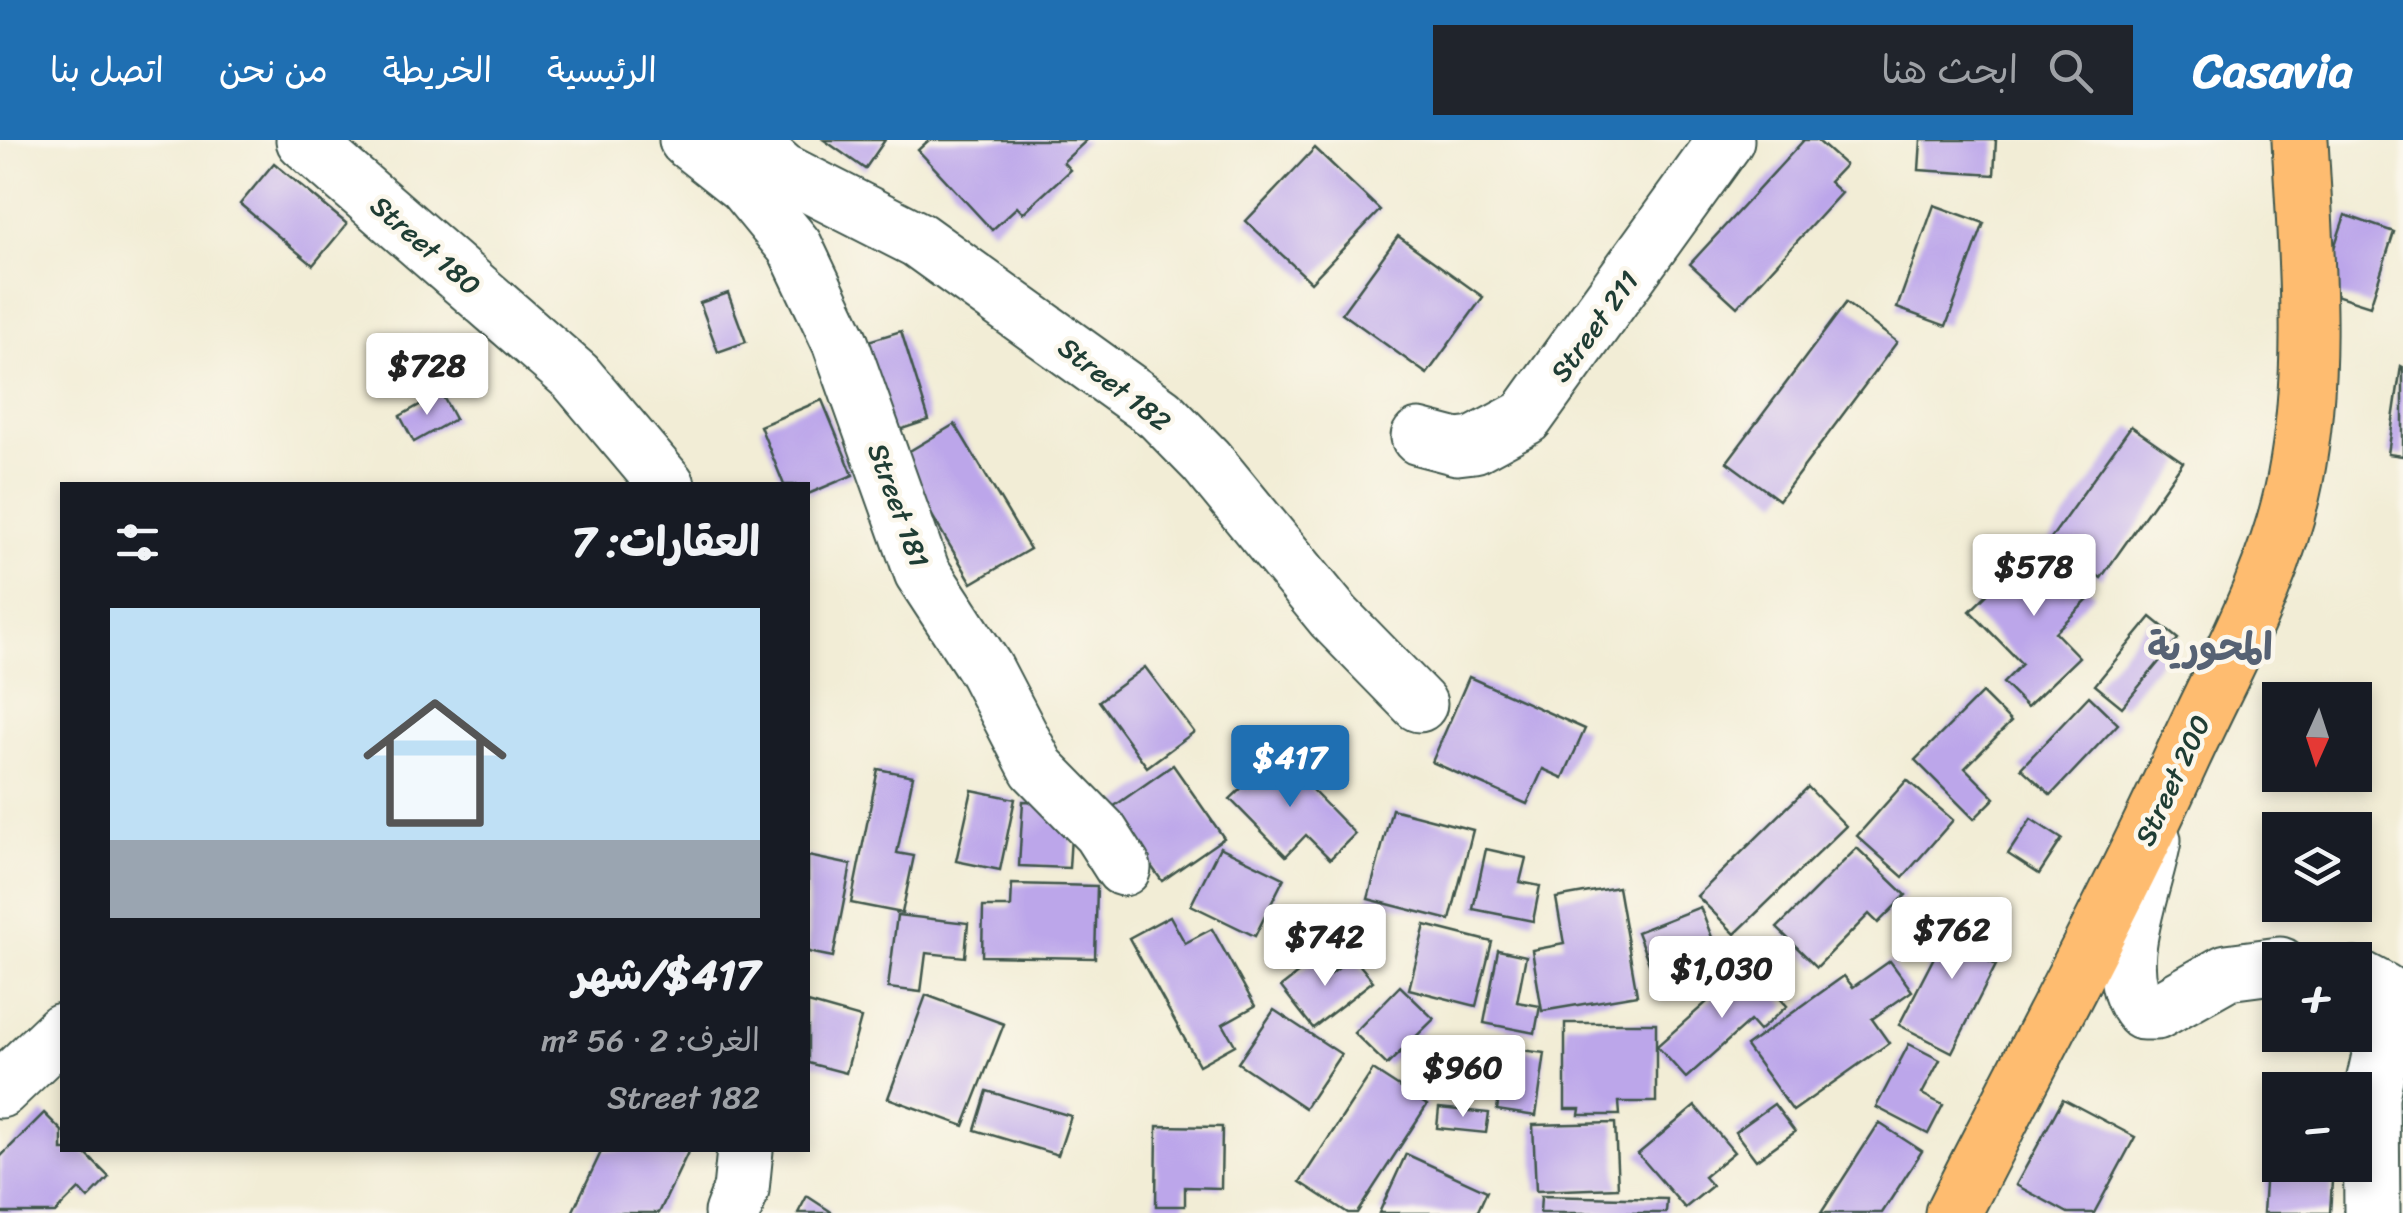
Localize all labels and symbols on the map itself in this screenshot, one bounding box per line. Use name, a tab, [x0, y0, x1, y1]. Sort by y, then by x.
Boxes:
street label: Street 180	[359, 183, 493, 308]
street label: Street 211	[1537, 260, 1652, 393]
street label: Street 182	[1047, 324, 1182, 445]
pin: $728	[368, 333, 486, 418]
street label: Street 181	[853, 436, 944, 574]
pin: $578	[1975, 534, 2093, 619]
district label: المحورية	[2147, 614, 2273, 681]
north arrow	[2262, 682, 2372, 792]
street label: Street 200	[2121, 706, 2224, 854]
pin: $417	[1231, 725, 1349, 810]
pin: $762	[1893, 897, 2011, 982]
pin: $742	[1266, 904, 1384, 989]
pin: $1,030	[1641, 936, 1803, 1021]
pin: $960	[1404, 1035, 1522, 1120]

